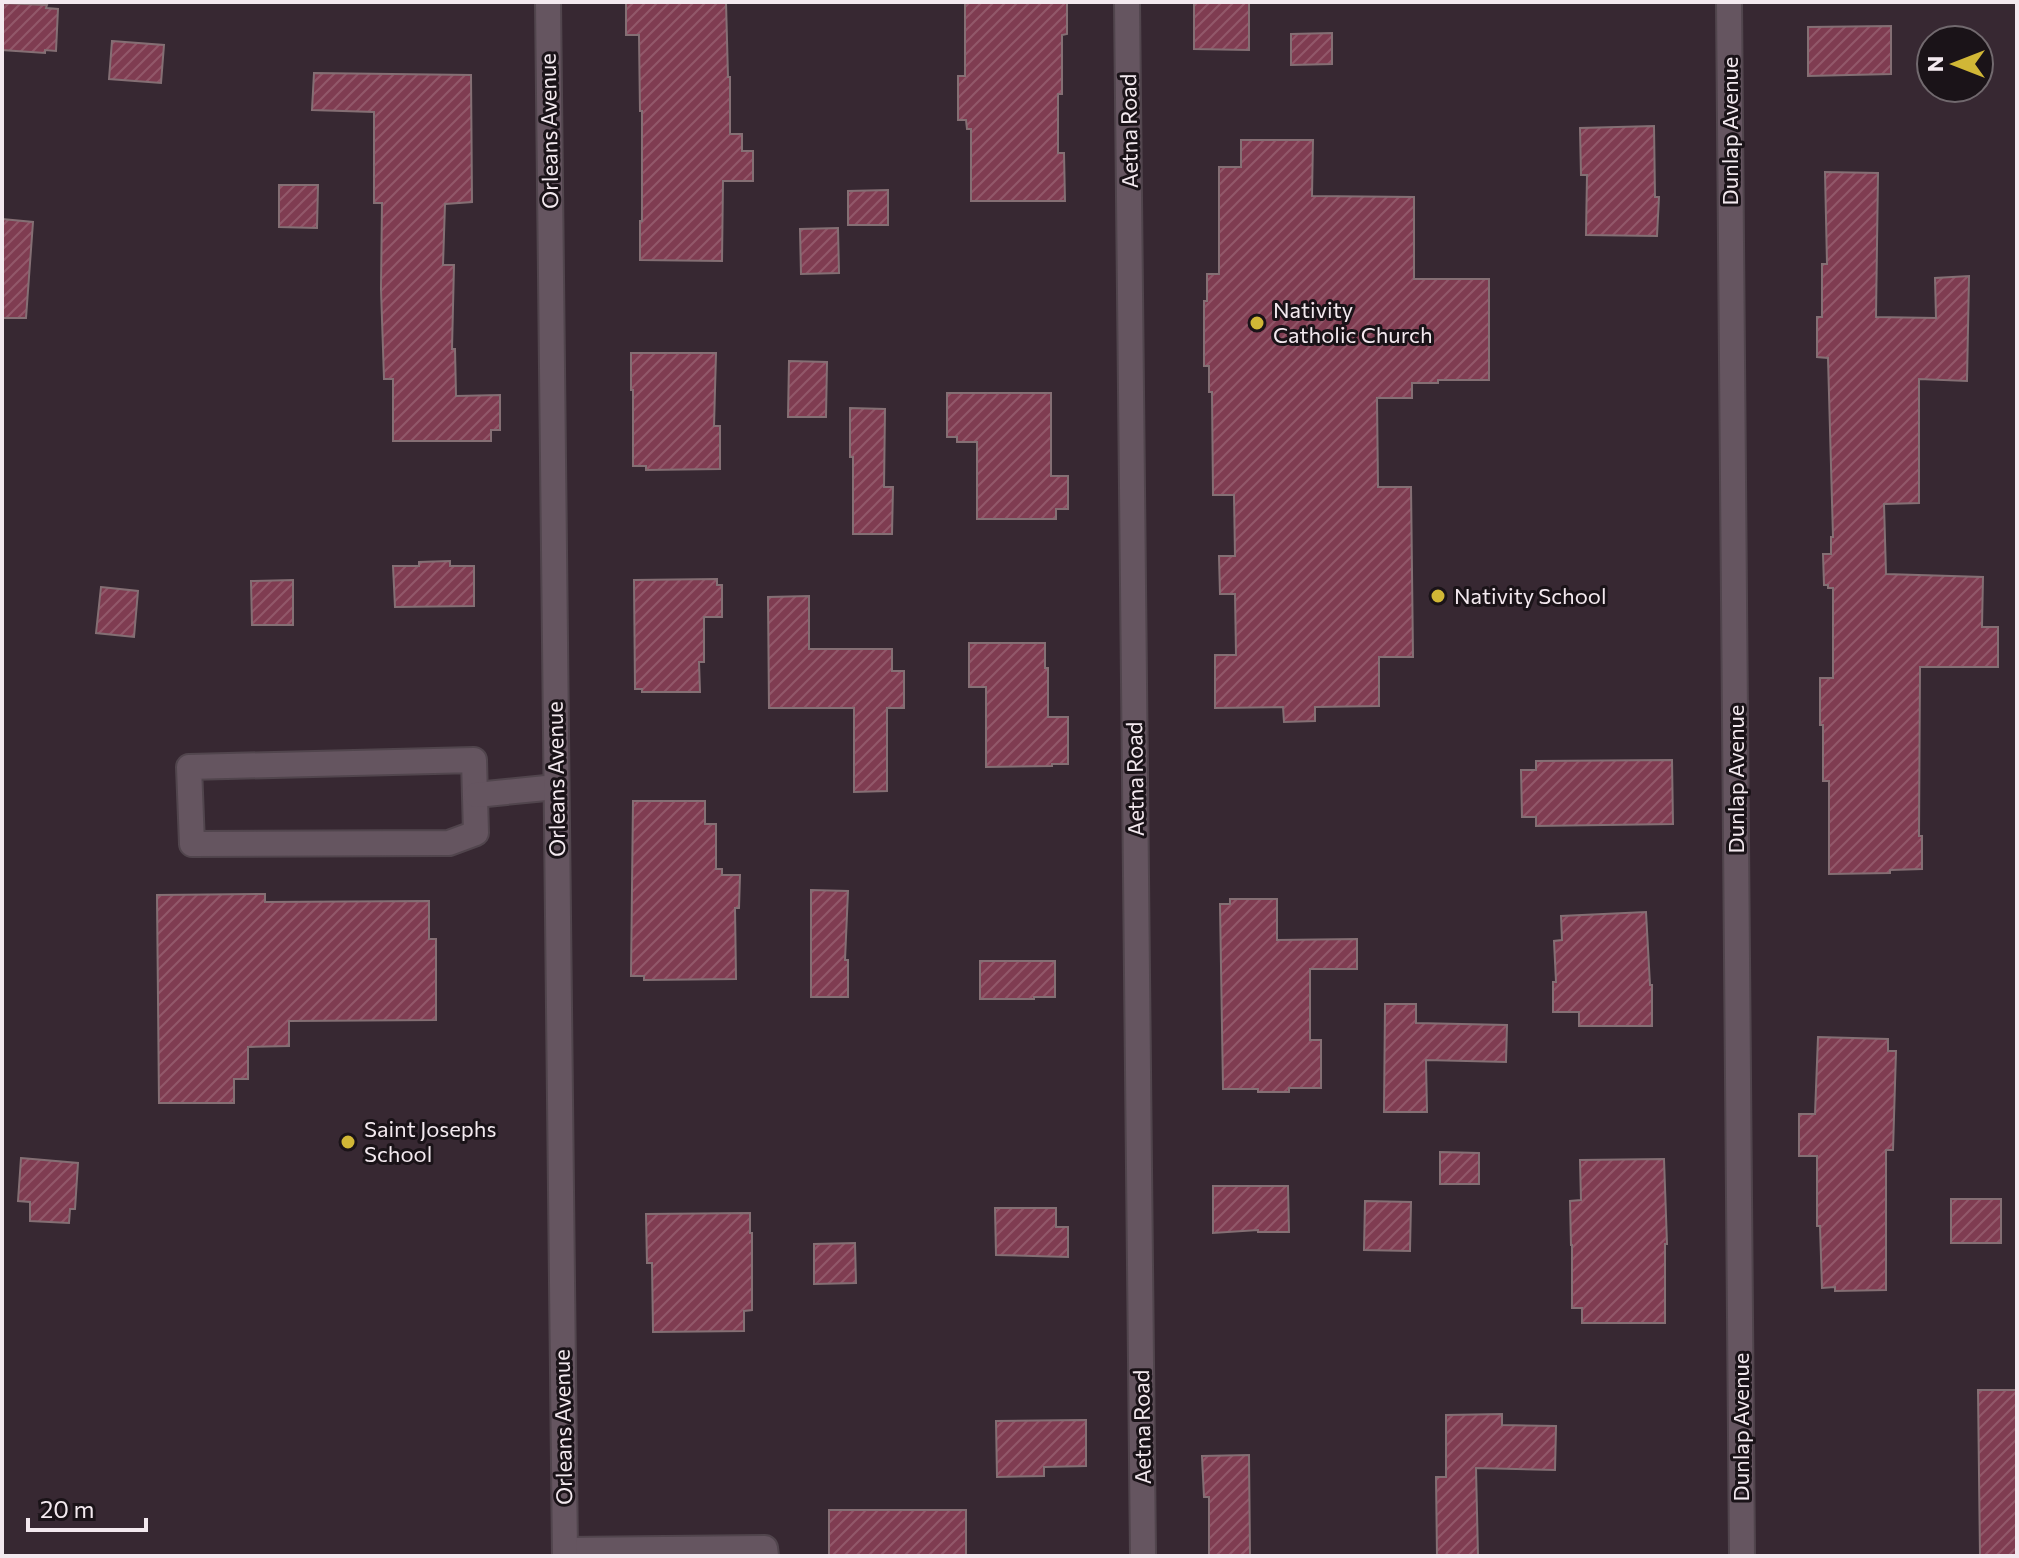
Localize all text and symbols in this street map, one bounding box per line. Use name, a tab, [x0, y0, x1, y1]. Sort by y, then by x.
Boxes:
north arrow	[1915, 24, 1995, 104]
street label: Orleans Avenue	[534, 53, 563, 209]
text: N	[1921, 56, 1948, 72]
street label: Dunlap Avenue	[1716, 57, 1743, 205]
street label: Aetna Road	[1114, 73, 1143, 189]
place label: Nativity Catholic Church	[1273, 296, 1433, 348]
marker: Nativity Catholic Church	[1248, 314, 1266, 332]
place label: Nativity School	[1454, 582, 1607, 609]
marker: Nativity School	[1429, 587, 1447, 605]
street label: Orleans Avenue	[541, 701, 570, 857]
street label: Dunlap Avenue	[1722, 705, 1749, 853]
street label: Aetna Road	[1120, 721, 1149, 837]
place label: Saint Josephs School	[364, 1115, 496, 1167]
marker: Saint Josephs School	[339, 1133, 357, 1151]
street label: Orleans Avenue	[548, 1349, 577, 1505]
street label: Dunlap Avenue	[1727, 1353, 1754, 1501]
street label: Aetna Road	[1127, 1369, 1156, 1485]
scale bar	[28, 1482, 146, 1532]
text: 20 m	[40, 1494, 94, 1523]

